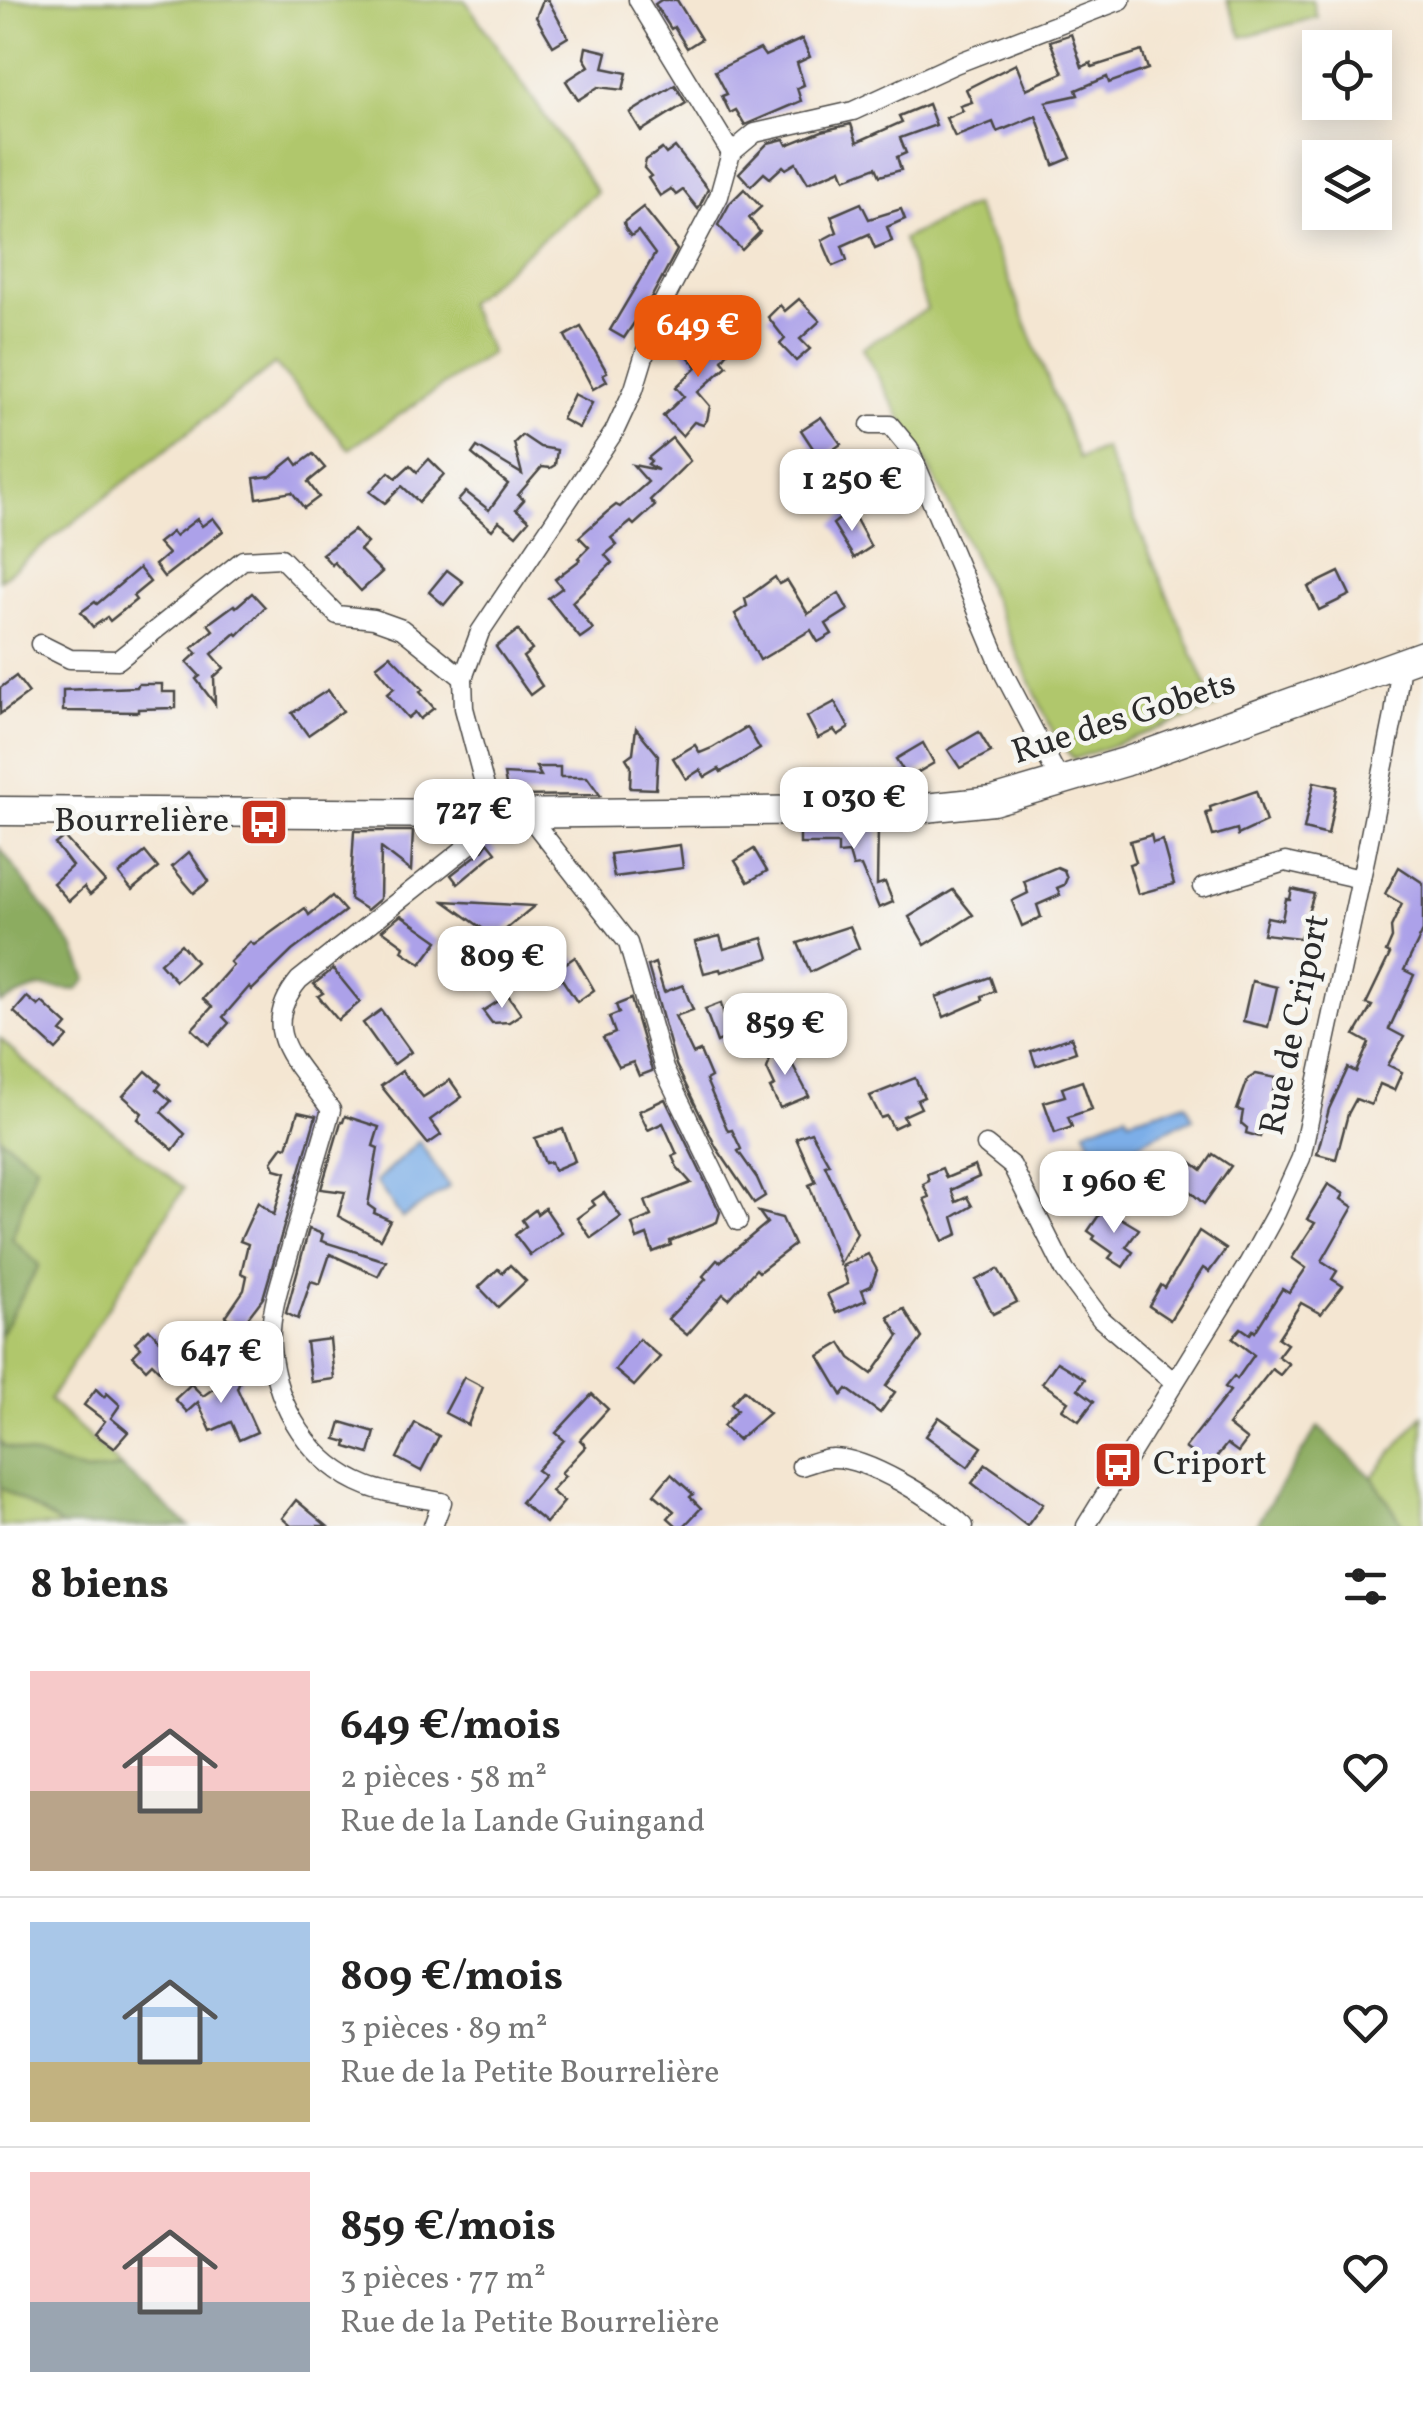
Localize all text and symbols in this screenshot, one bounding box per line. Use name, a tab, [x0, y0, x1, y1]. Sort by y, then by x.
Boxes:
map controls	[1302, 30, 1392, 230]
button: locate	[1302, 30, 1392, 120]
button: layers	[1302, 140, 1392, 230]
pin: 649 €	[628, 295, 768, 380]
text: 649 €	[656, 305, 740, 349]
pin: 1 250 €	[760, 449, 944, 534]
text: 1 250 €	[802, 459, 902, 503]
street label: Rue des Gobets	[1006, 660, 1242, 778]
pin: 1 030 €	[762, 767, 946, 852]
text: 1 030 €	[802, 777, 906, 821]
pin: 727 €	[404, 779, 544, 864]
text: 727 €	[436, 789, 512, 833]
bus stop icon: Bourrelière	[238, 796, 290, 848]
place label: Bourrelière	[54, 798, 229, 846]
street label: Rue de Criport	[1249, 910, 1343, 1140]
pin: 809 €	[432, 926, 572, 1011]
text: 809 €	[460, 936, 544, 980]
pin: 859 €	[715, 993, 855, 1078]
text: 859 €	[745, 1003, 825, 1047]
pin: 1 960 €	[1022, 1151, 1206, 1236]
text: 1 960 €	[1062, 1161, 1166, 1205]
pin: 647 €	[151, 1321, 291, 1406]
text: 647 €	[180, 1331, 262, 1375]
bus stop icon: Criport	[1092, 1439, 1144, 1491]
place label: Criport	[1153, 1441, 1267, 1489]
text: 8 biens	[30, 1557, 169, 1616]
icon: filters	[1338, 1559, 1393, 1614]
text: 649 €/mois	[340, 1698, 561, 1757]
icon: home	[110, 1711, 230, 1831]
icon: heart	[1338, 1744, 1393, 1799]
text: 2 pièces · 58 m²	[340, 1757, 547, 1801]
text: Rue de la Lande Guingand	[340, 1801, 705, 1845]
text: 809 €/mois	[340, 1949, 563, 2008]
icon: home	[110, 1962, 230, 2082]
icon: heart	[1338, 1995, 1393, 2050]
text: 3 pièces · 89 m²	[340, 2008, 548, 2052]
text: Rue de la Petite Bourrelière	[340, 2052, 719, 2096]
text: 859 €/mois	[340, 2199, 556, 2258]
icon: home	[110, 2212, 230, 2332]
icon: heart	[1338, 2245, 1393, 2300]
text: 3 pièces · 77 m²	[340, 2258, 546, 2302]
text: Rue de la Petite Bourrelière	[340, 2302, 719, 2346]

